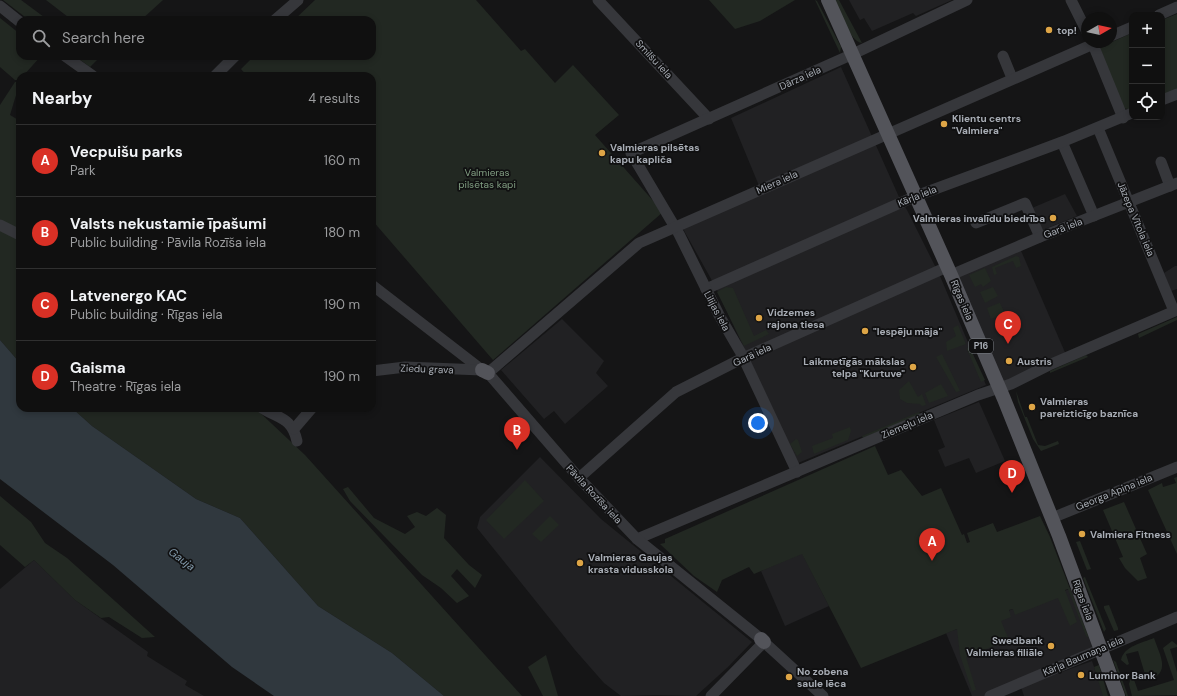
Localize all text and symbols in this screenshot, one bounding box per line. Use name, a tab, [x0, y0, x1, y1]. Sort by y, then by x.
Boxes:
north arrow	[1081, 12, 1117, 48]
map controls	[1129, 12, 1165, 120]
button: +	[1129, 12, 1165, 48]
search box	[16, 16, 376, 60]
place label: top!	[1057, 24, 1077, 37]
marker: top!	[1044, 25, 1054, 35]
icon: search	[30, 27, 52, 49]
text: Search here	[62, 28, 145, 48]
street label: Smilšu iela	[633, 37, 675, 81]
button: −	[1129, 48, 1165, 84]
street label: Dārza iela	[777, 63, 823, 93]
button: locate	[1129, 84, 1165, 120]
text: Nearby	[32, 87, 92, 109]
text: 4 results	[308, 90, 360, 107]
place label: Klientu centrs "Valmiera"	[952, 112, 1021, 137]
marker: Klientu centrs "Valmiera"	[939, 119, 949, 129]
place label: Valmieras pilsētas kapu kapliča	[610, 141, 699, 166]
text: Vecpuišu parks	[70, 142, 183, 162]
marker: Valmieras pilsētas kapu kapliča	[597, 148, 607, 158]
text: A	[40, 152, 50, 169]
text: 160 m	[324, 152, 360, 169]
text: Park	[70, 162, 96, 179]
park label: Valmieras pilsētas kapi	[458, 166, 516, 191]
street label: Miera iela	[754, 167, 800, 197]
street label: Jāzepa Vītola iela	[1114, 180, 1158, 258]
street label: Kārļa iela	[896, 182, 938, 210]
place label: Valmieras invalīdu biedrība	[913, 212, 1045, 225]
marker: Valmieras invalīdu biedrība	[1048, 213, 1058, 223]
text: Valsts nekustamie īpašumi	[70, 214, 266, 234]
street label: Garā iela	[1042, 215, 1084, 241]
text: B	[41, 224, 49, 241]
text: 180 m	[324, 224, 360, 241]
text: Public building · Pāvila Rozīša iela	[70, 234, 266, 251]
street label: Rīgas iela	[948, 278, 976, 322]
text: Latvenergo KAC	[70, 286, 187, 306]
street label: Lilijas iela	[701, 289, 733, 333]
text: C	[40, 296, 50, 313]
text: 190 m	[324, 296, 360, 313]
text: Public building · Rīgas iela	[70, 306, 223, 323]
place label: Vidzemes rajona tiesa	[767, 306, 825, 331]
pin: C	[995, 311, 1021, 344]
marker: Vidzemes rajona tiesa	[754, 313, 764, 323]
place label: "Iespēju māja"	[873, 325, 942, 338]
marker: "Iespēju māja"	[860, 326, 870, 336]
road number: P16	[969, 339, 993, 353]
street label: Garā iela	[731, 341, 773, 369]
place label: Laikmetīgās mākslas telpa "Kurtuve"	[803, 355, 905, 380]
place label: Austris	[1017, 355, 1052, 368]
marker: Austris	[1004, 356, 1014, 366]
text: Gaisma	[70, 358, 125, 378]
street label: Ziedu grava	[400, 362, 454, 376]
marker: Laikmetīgās mākslas telpa "Kurtuve"	[908, 362, 918, 372]
text: D	[40, 368, 50, 385]
text: 190 m	[324, 368, 360, 385]
text: Theatre · Rīgas iela	[70, 378, 181, 395]
place label: Valmieras pareizticīgo baznīca	[1040, 395, 1138, 420]
marker: Valmieras pareizticīgo baznīca	[1027, 402, 1037, 412]
street label: Ziemeļu iela	[879, 408, 935, 442]
your location	[748, 413, 768, 433]
pin: B	[504, 417, 530, 450]
pin: D	[999, 460, 1025, 493]
street label: Pāvila Rozīša iela	[563, 462, 625, 526]
street label: Georga Apiņa iela	[1074, 471, 1154, 513]
pin: A	[919, 528, 945, 561]
place label: Valmiera Fitness	[1090, 528, 1171, 541]
marker: Valmiera Fitness	[1077, 529, 1087, 539]
water label: Gauja	[166, 544, 198, 574]
place label: Valmieras Gaujas krasta vidusskola	[588, 551, 673, 576]
marker: Valmieras Gaujas krasta vidusskola	[575, 558, 585, 568]
street label: Rīgas iela	[1070, 578, 1096, 622]
street label: Kārļa Baumaņa iela	[1041, 633, 1125, 679]
place label: Swedbank Valmieras filiāle	[966, 634, 1043, 659]
marker: Swedbank Valmieras filiāle	[1046, 641, 1056, 651]
place label: No zobena saule lēca	[797, 665, 848, 690]
place label: Luminor Bank	[1089, 669, 1156, 682]
marker: Luminor Bank	[1076, 670, 1086, 680]
marker: No zobena saule lēca	[784, 672, 794, 682]

